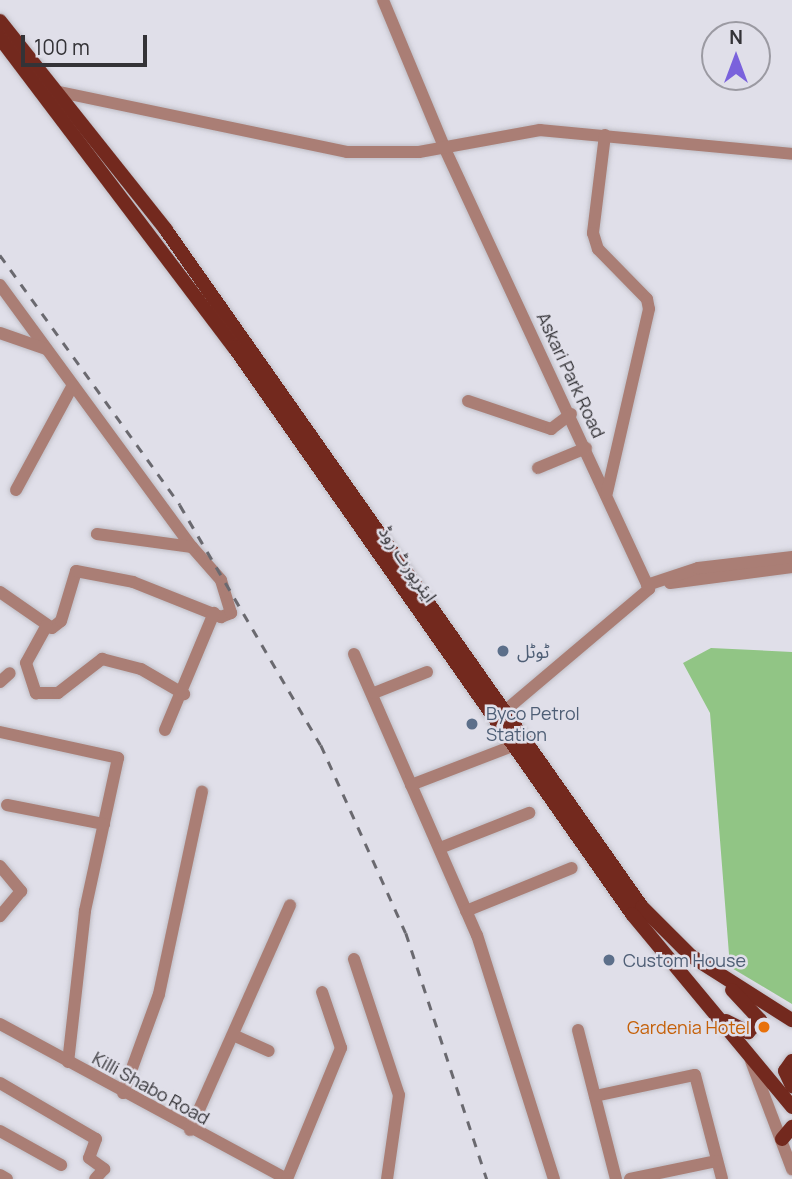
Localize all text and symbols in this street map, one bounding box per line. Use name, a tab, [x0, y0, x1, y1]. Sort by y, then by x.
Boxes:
scale bar	[24, 21, 150, 65]
north arrow	[701, 21, 771, 91]
text: N	[729, 24, 743, 50]
text: 100 m	[34, 33, 90, 61]
street label: Askari Park Road	[532, 309, 610, 441]
street label: ایئرپورٹ روڈ	[375, 522, 441, 606]
place label: ٹوٹل	[517, 640, 549, 662]
marker: ٹوٹل	[495, 643, 511, 659]
place label: Byco Petrol Station	[486, 703, 580, 746]
marker: Byco Petrol Station	[464, 716, 480, 732]
place label: Custom House	[623, 949, 746, 971]
marker: Custom House	[601, 952, 617, 968]
place label: Gardenia Hotel	[627, 1016, 750, 1038]
marker: Gardenia Hotel	[756, 1019, 772, 1035]
street label: Killi Shabo Road	[89, 1047, 213, 1129]

